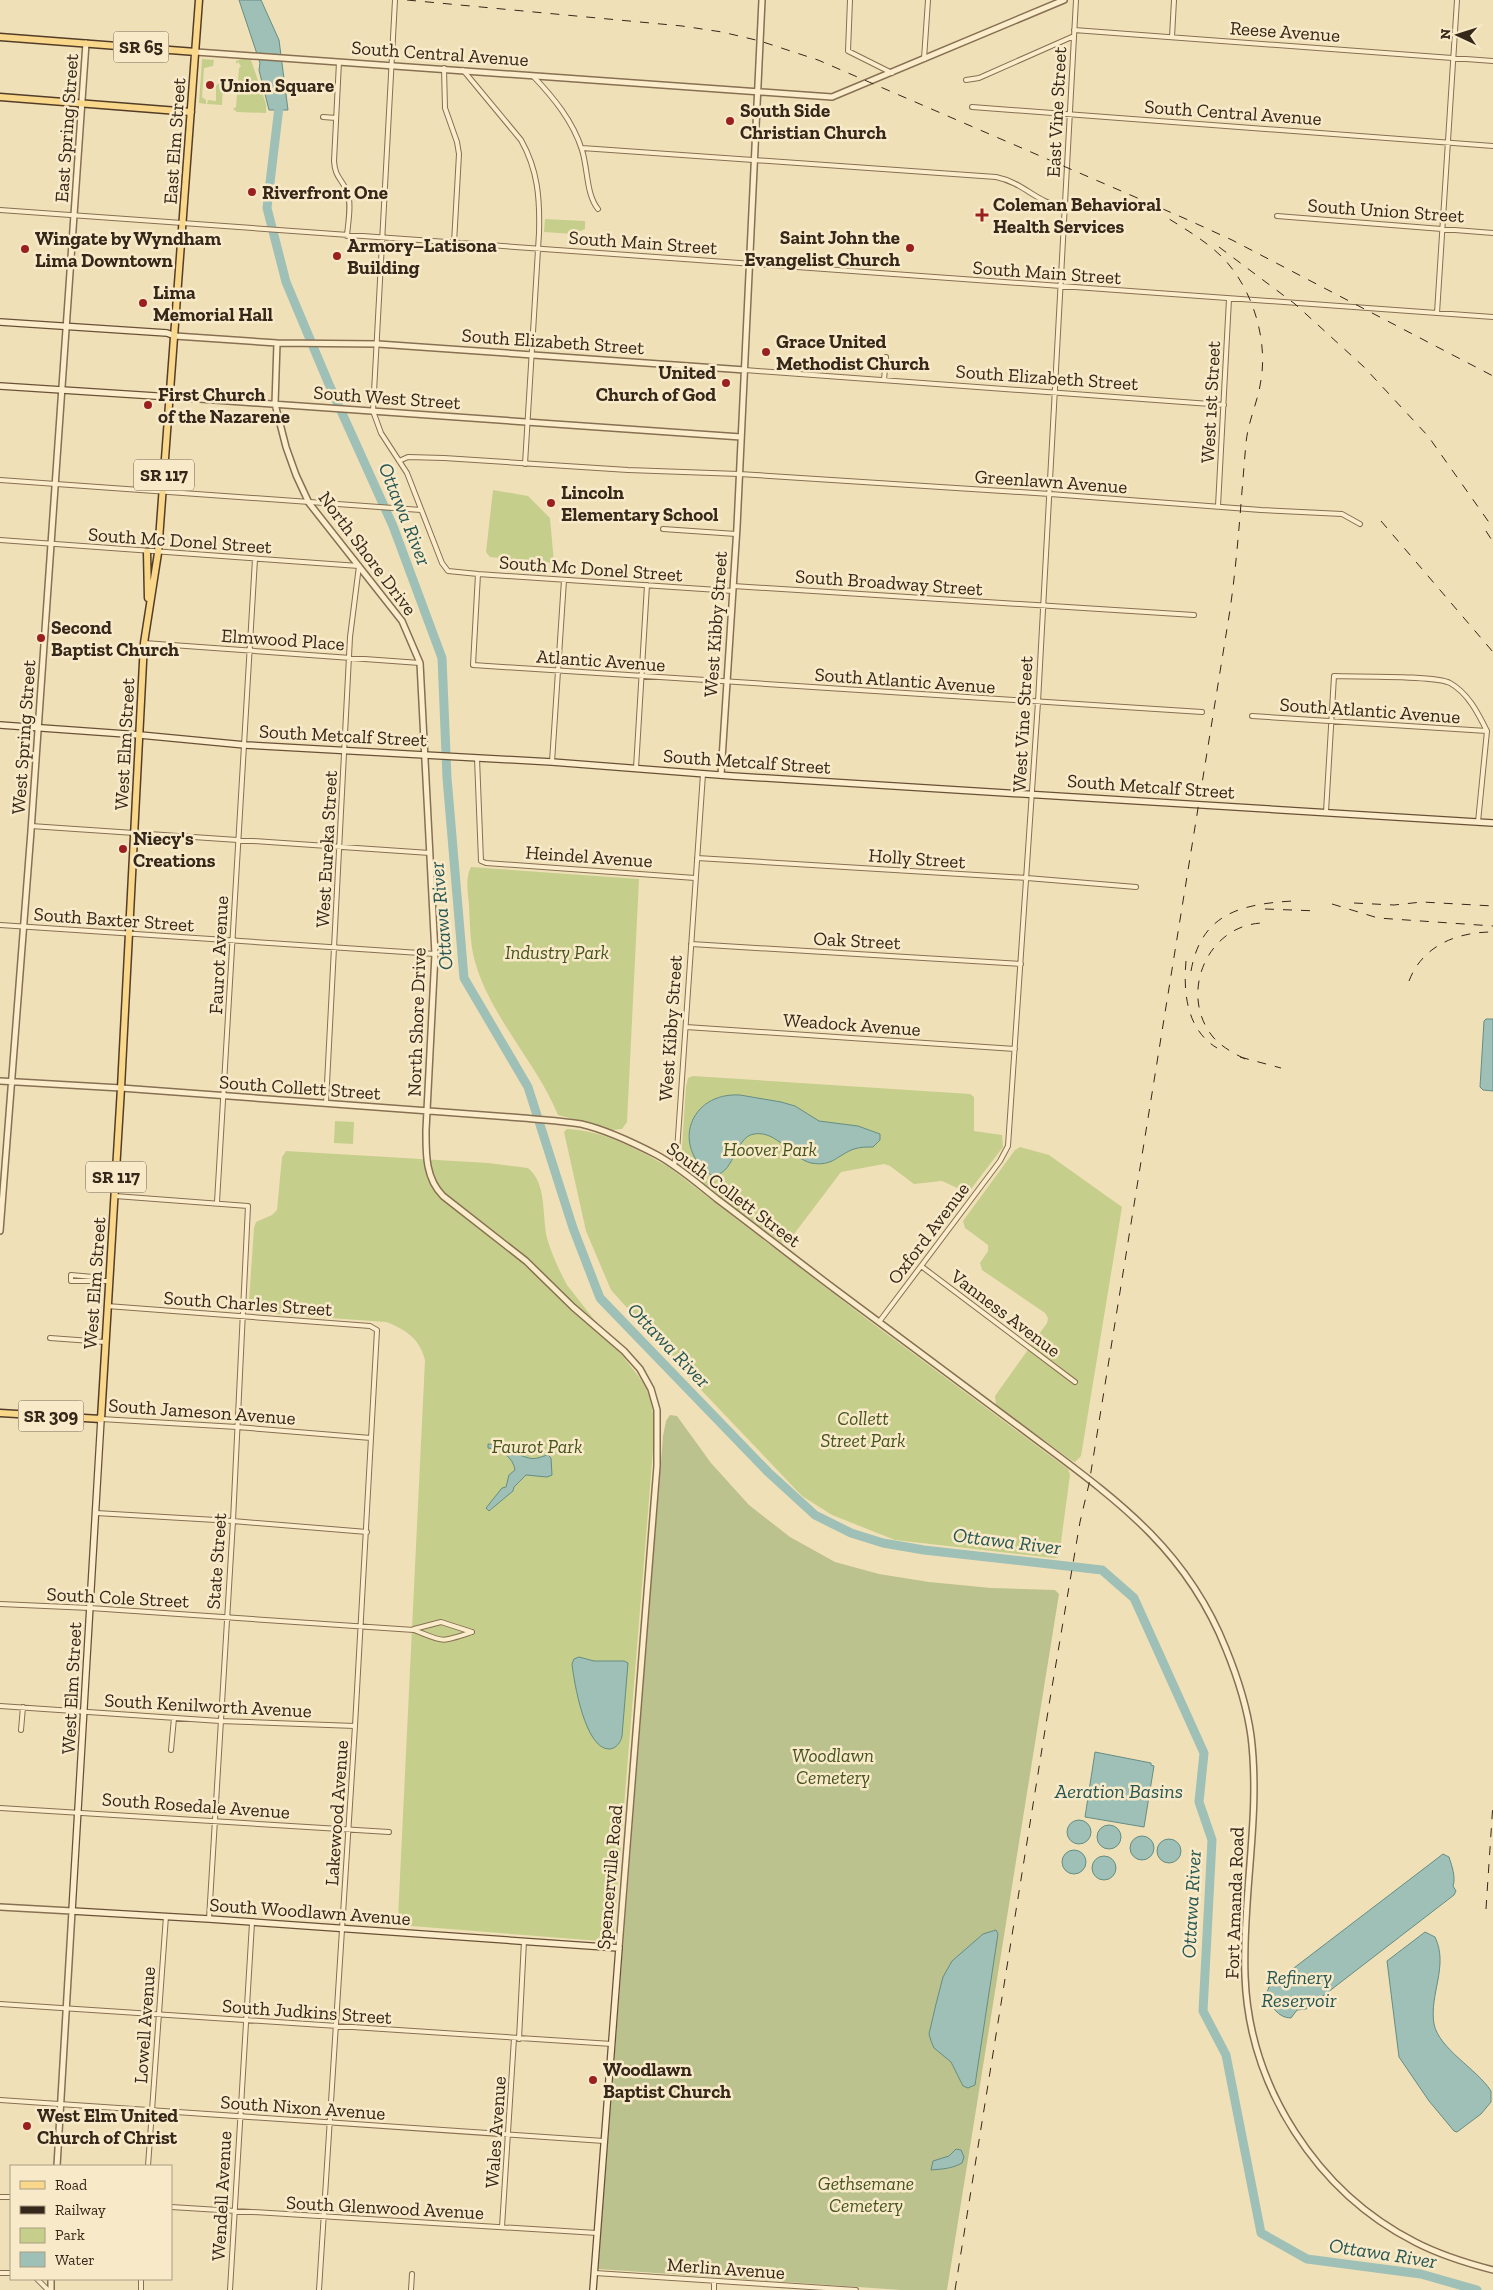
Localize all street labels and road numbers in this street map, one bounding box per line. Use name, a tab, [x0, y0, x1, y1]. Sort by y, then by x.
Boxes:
street label: Reese Avenue	[1229, 16, 1341, 47]
road number: SR 65	[114, 32, 168, 62]
street label: South Central Avenue	[351, 36, 529, 71]
street label: East Vine Street	[1042, 46, 1071, 178]
street label: East Spring Street	[50, 53, 83, 203]
street label: East Elm Street	[159, 77, 190, 205]
street label: South Central Avenue	[1144, 95, 1322, 130]
street label: South Union Street	[1307, 194, 1465, 227]
street label: South Main Street	[568, 226, 718, 259]
street label: South Main Street	[972, 256, 1122, 289]
street label: South Elizabeth Street	[461, 324, 645, 359]
street label: West 1st Street	[1196, 340, 1225, 464]
street label: South Elizabeth Street	[955, 360, 1139, 395]
street label: South West Street	[313, 381, 461, 414]
road number: SR 117	[134, 460, 194, 490]
street label: Greenlawn Avenue	[974, 465, 1128, 498]
street label: North Shore Drive	[313, 487, 422, 620]
street label: South Mc Donel Street	[87, 523, 273, 558]
street label: West Kibby Street	[699, 550, 732, 698]
street label: South Mc Donel Street	[498, 551, 684, 586]
street label: South Broadway Street	[794, 564, 984, 601]
street label: Elmwood Place	[220, 624, 346, 655]
street label: Atlantic Avenue	[536, 645, 666, 676]
street label: West Vine Street	[1007, 655, 1038, 793]
street label: West Spring Street	[7, 659, 40, 815]
street label: South Atlantic Avenue	[814, 663, 996, 698]
street label: West Elm Street	[110, 677, 139, 811]
street label: South Atlantic Avenue	[1279, 693, 1461, 728]
street label: South Metcalf Street	[258, 720, 428, 751]
street label: South Metcalf Street	[662, 744, 832, 779]
street label: South Metcalf Street	[1066, 769, 1236, 804]
street label: West Eureka Street	[311, 770, 342, 928]
street label: Heindel Avenue	[525, 841, 653, 872]
street label: Holly Street	[868, 844, 966, 873]
street label: Faurot Avenue	[204, 895, 233, 1015]
street label: South Baxter Street	[33, 902, 195, 937]
street label: Oak Street	[813, 927, 901, 954]
street label: North Shore Drive	[402, 947, 431, 1097]
street label: West Kibby Street	[654, 954, 687, 1102]
street label: Weadock Avenue	[782, 1008, 922, 1041]
street label: South Collett Street	[218, 1070, 382, 1105]
street label: South Collett Street	[662, 1137, 805, 1252]
road number: SR 117	[86, 1162, 146, 1192]
street label: Oxford Avenue	[883, 1178, 974, 1289]
street label: West Elm Street	[78, 1216, 111, 1350]
street label: Vanness Avenue	[945, 1264, 1065, 1362]
street label: South Charles Street	[163, 1286, 333, 1321]
street label: South Jameson Avenue	[108, 1393, 296, 1430]
road number: SR 309	[18, 1400, 84, 1432]
street label: State Street	[202, 1512, 231, 1610]
street label: South Cole Street	[46, 1582, 190, 1613]
street label: West Elm Street	[57, 1621, 86, 1755]
street label: South Kenilworth Avenue	[104, 1689, 312, 1722]
street label: Lakewood Avenue	[320, 1739, 353, 1887]
street label: South Rosedale Avenue	[101, 1787, 291, 1824]
street label: Spencerville Road	[592, 1803, 627, 1950]
street label: Fort Amanda Road	[1220, 1826, 1249, 1980]
street label: South Woodlawn Avenue	[209, 1893, 411, 1930]
street label: Lowell Avenue	[129, 1966, 160, 2084]
street label: South Judkins Street	[221, 1994, 393, 2029]
street label: Wales Avenue	[480, 2075, 511, 2189]
street label: South Nixon Avenue	[220, 2090, 386, 2125]
street label: Wendell Avenue	[207, 2130, 236, 2262]
street label: South Glenwood Avenue	[285, 2191, 485, 2224]
street label: Merlin Avenue	[666, 2253, 786, 2284]

